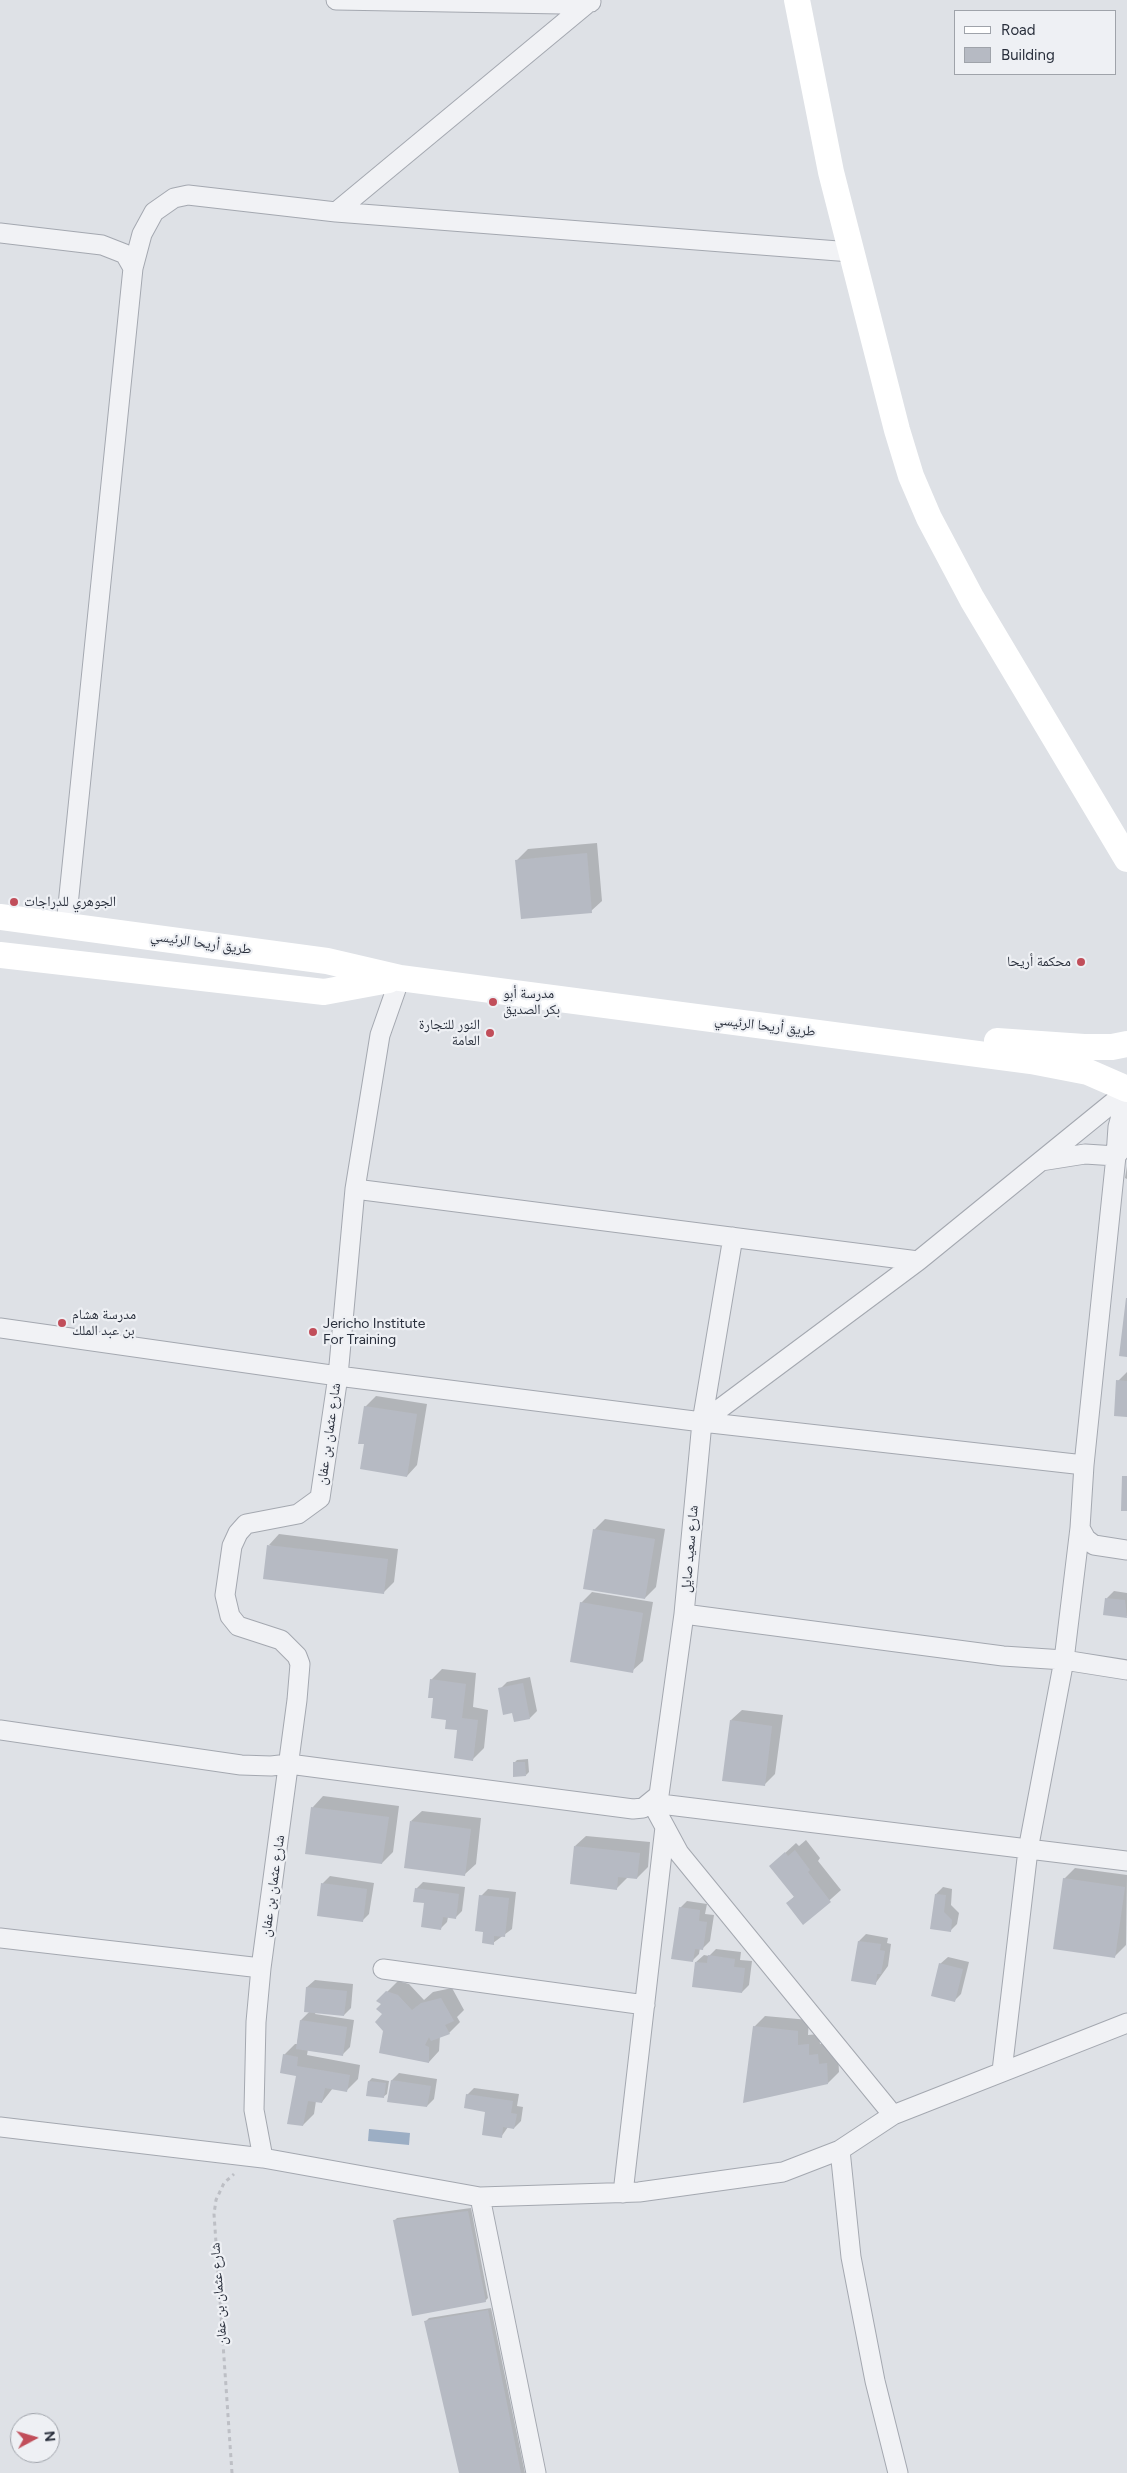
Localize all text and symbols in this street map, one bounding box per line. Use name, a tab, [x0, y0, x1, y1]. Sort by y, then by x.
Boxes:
legend	[954, 10, 1117, 75]
text: Road	[1001, 21, 1036, 39]
text: Building	[1001, 46, 1055, 64]
place label: الجوهري للدراجات	[24, 894, 116, 910]
marker: الجوهري للدراجات	[8, 896, 20, 908]
street label: طريق أريحا الرئيسي	[149, 928, 253, 958]
place label: محكمة أريحا	[1007, 954, 1071, 970]
marker: محكمة أريحا	[1075, 956, 1087, 968]
place label: مدرسة أبو بكر الصديق	[503, 986, 560, 1019]
marker: مدرسة أبو بكر الصديق	[487, 996, 499, 1008]
street label: طريق أريحا الرئيسي	[713, 1011, 817, 1041]
place label: النور للتجارة العامة	[419, 1017, 480, 1050]
marker: النور للتجارة العامة	[484, 1027, 496, 1039]
place label: مدرسة هشام بن عبد الملك	[72, 1307, 136, 1340]
place label: Jericho Institute For Training	[323, 1316, 425, 1348]
marker: مدرسة هشام بن عبد الملك	[56, 1317, 68, 1329]
marker: Jericho Institute For Training	[307, 1326, 319, 1338]
street label: شارع عثمان بن عفان	[314, 1382, 344, 1486]
street label: شارع سعيد صايل	[678, 1505, 702, 1593]
street label: شارع عثمان بن عفان	[258, 1834, 288, 1938]
street label: شارع عثمان بن عفان	[207, 2242, 231, 2346]
north arrow	[10, 2413, 60, 2463]
text: N	[40, 2430, 58, 2443]

